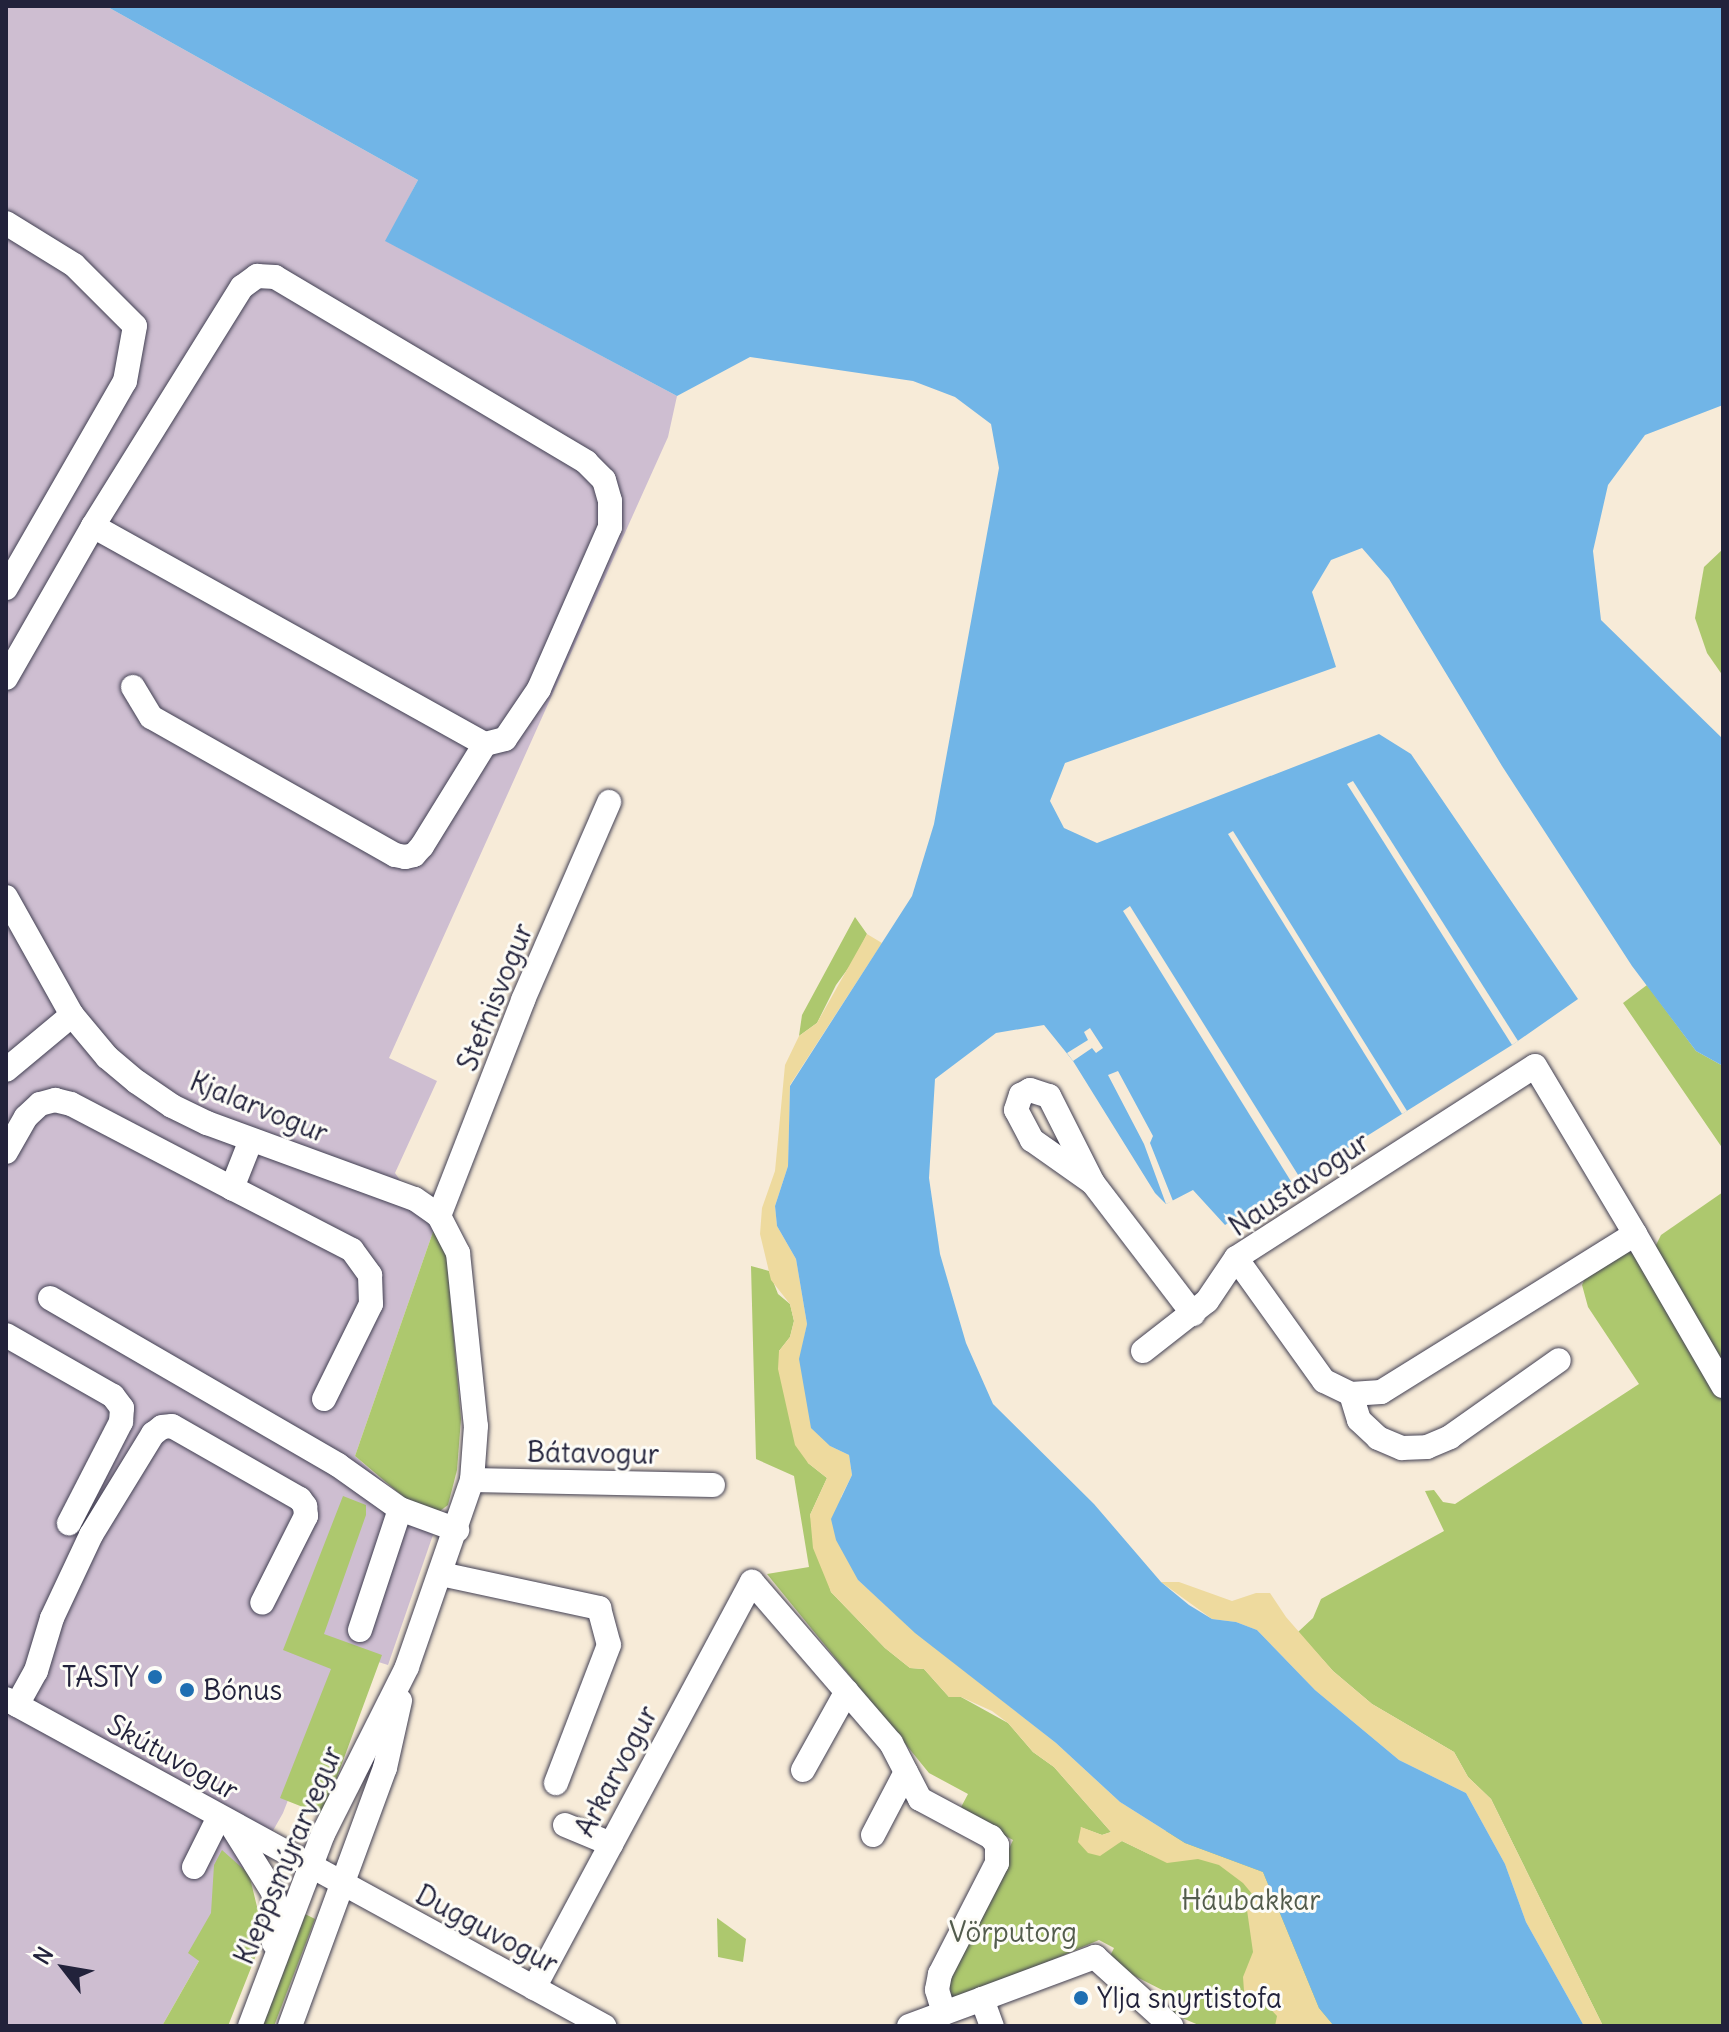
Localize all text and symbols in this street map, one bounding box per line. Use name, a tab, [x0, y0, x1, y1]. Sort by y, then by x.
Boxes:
street label: Stefnisvogur	[450, 918, 540, 1076]
street label: Kjalarvogur	[185, 1064, 333, 1150]
street label: Naustavogur	[1222, 1125, 1376, 1243]
street label: Bátavogur	[526, 1435, 660, 1471]
place label: TASTY	[62, 1660, 139, 1694]
marker: TASTY	[146, 1668, 164, 1686]
place label: Bónus	[203, 1673, 282, 1707]
marker: Bónus	[178, 1681, 196, 1699]
street label: Arkarvogur	[567, 1700, 665, 1842]
street label: Skútuvogur	[102, 1707, 244, 1807]
street label: Kleppsmýrarvegur	[227, 1741, 349, 1969]
street label: Dugguvogur	[410, 1877, 564, 1981]
park label: Háubakkar	[1181, 1883, 1321, 1917]
park label: Vörputorg	[949, 1915, 1077, 1949]
north arrow	[24, 1928, 104, 2008]
text: N	[28, 1942, 59, 1969]
place label: Ylja snyrtistofa	[1097, 1981, 1282, 2015]
marker: Ylja snyrtistofa	[1072, 1989, 1090, 2007]

